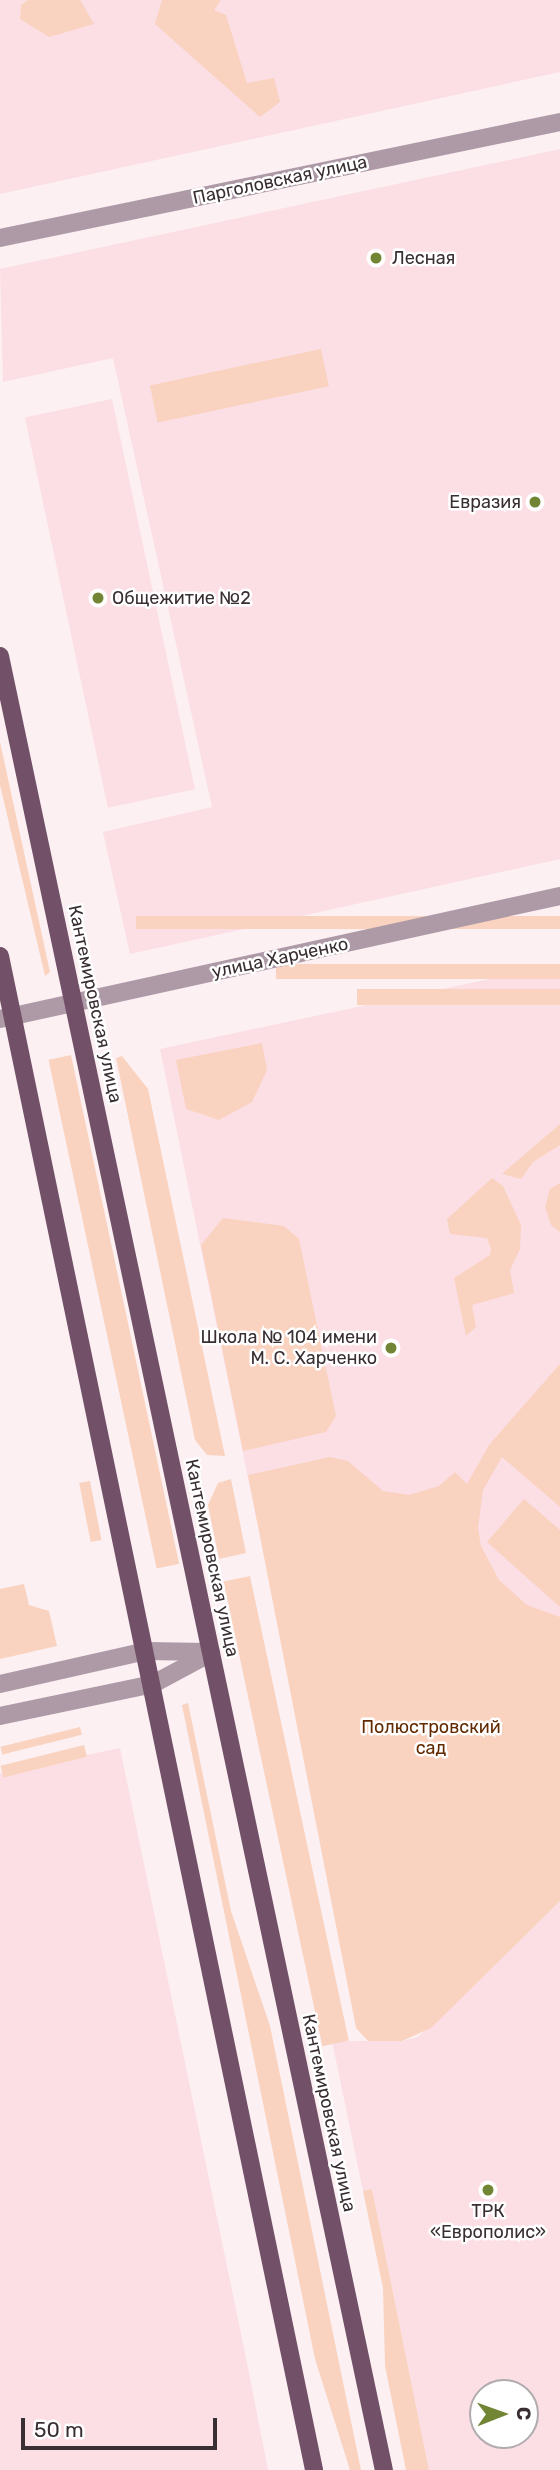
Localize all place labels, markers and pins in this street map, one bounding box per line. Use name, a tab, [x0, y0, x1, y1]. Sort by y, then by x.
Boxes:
place label: Лесная	[392, 247, 455, 269]
marker: Лесная	[366, 248, 386, 268]
place label: Евразия	[449, 491, 521, 513]
marker: Евразия	[527, 494, 543, 510]
place label: Общежитие №2	[112, 587, 251, 609]
marker: Общежитие №2	[90, 590, 106, 606]
place label: Школа № 104 имени М. С. Харченко	[200, 1327, 377, 1370]
marker: Школа № 104 имени М. С. Харченко	[383, 1340, 399, 1356]
marker: ТРК «Европолис»	[480, 2182, 496, 2198]
place label: ТРК «Европолис»	[430, 2201, 546, 2244]

